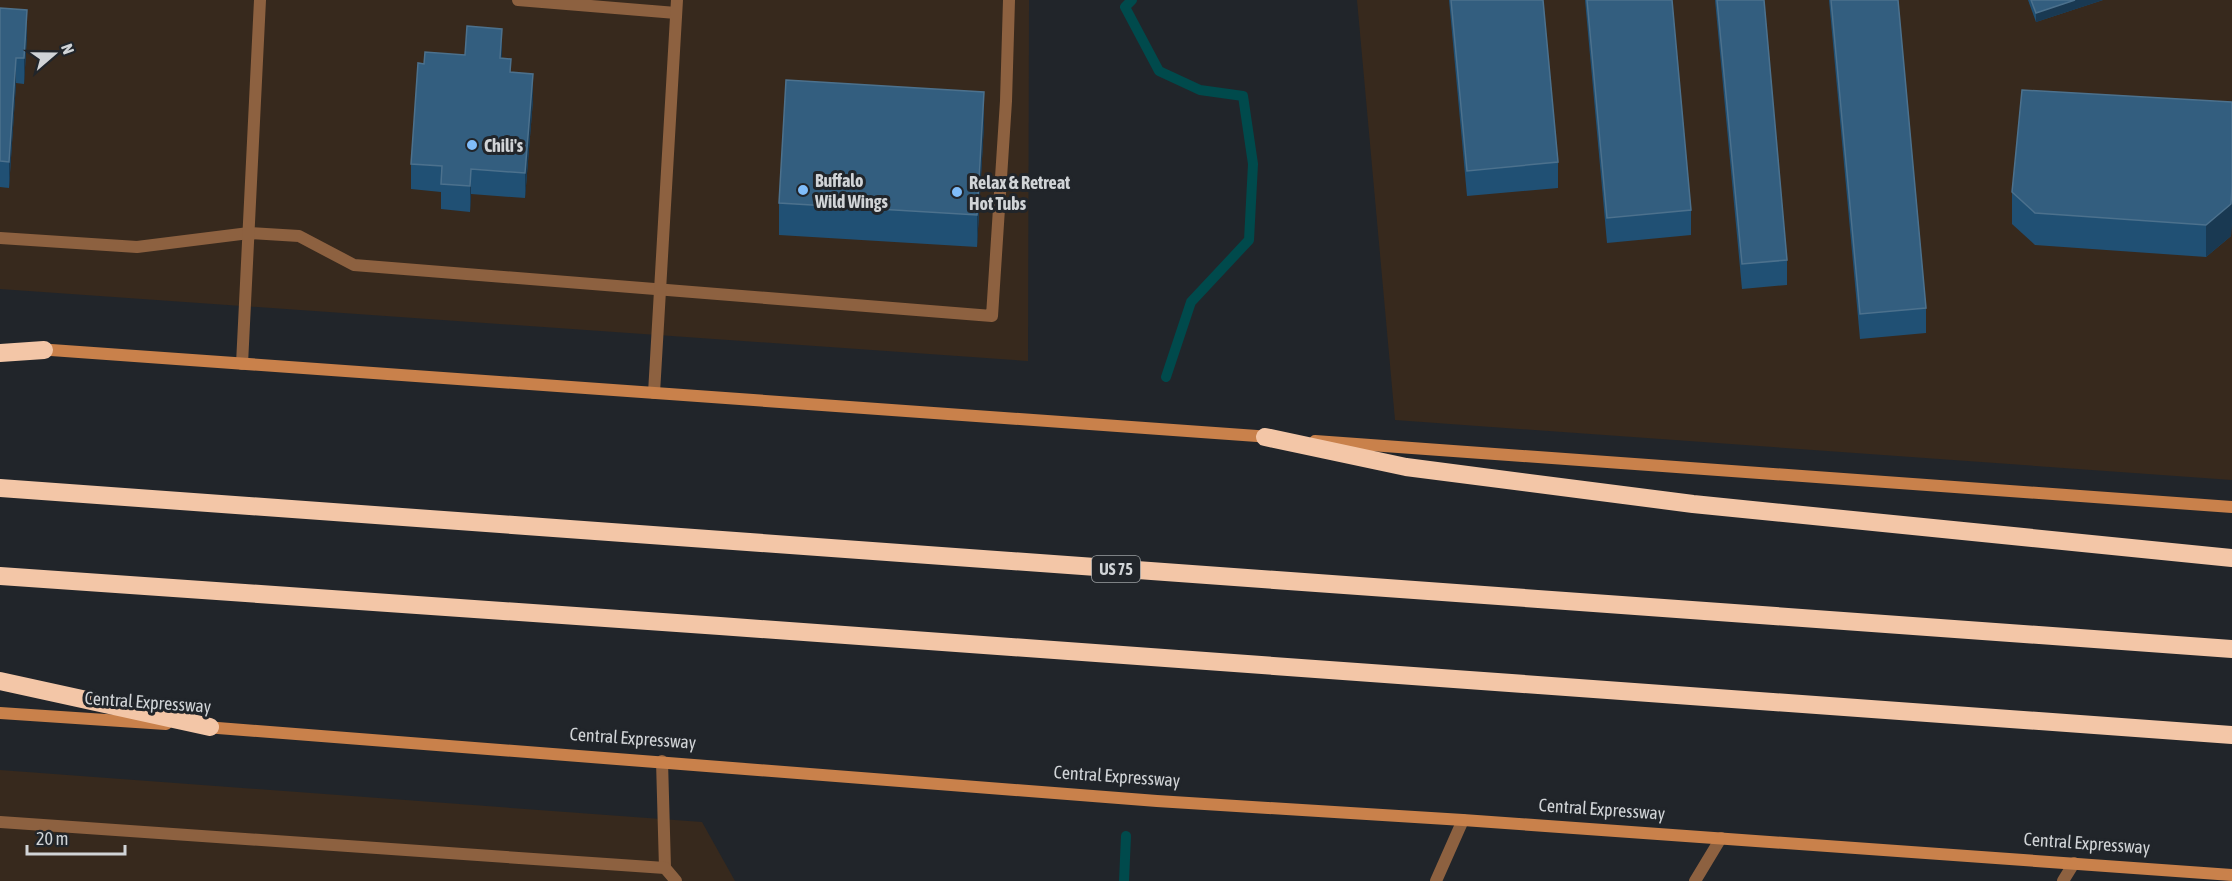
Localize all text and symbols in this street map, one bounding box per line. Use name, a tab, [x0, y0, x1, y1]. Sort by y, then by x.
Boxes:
north arrow	[24, 24, 84, 84]
text: N	[58, 41, 78, 56]
place label: Chili's	[484, 135, 524, 156]
marker: Chili's	[465, 138, 479, 152]
place label: Buffalo Wild Wings	[814, 170, 888, 212]
place label: Relax & Retreat Hot Tubs	[969, 172, 1071, 214]
marker: Buffalo Wild Wings	[796, 183, 810, 197]
marker: Relax & Retreat Hot Tubs	[950, 185, 964, 199]
road number: US 75	[1092, 556, 1140, 582]
street label: Central Expressway	[84, 687, 212, 717]
street label: Central Expressway	[569, 723, 697, 753]
street label: Central Expressway	[1053, 761, 1181, 791]
street label: Central Expressway	[1538, 794, 1666, 824]
scale bar	[27, 818, 124, 856]
text: 20 m	[36, 828, 68, 849]
street label: Central Expressway	[2023, 828, 2151, 858]

